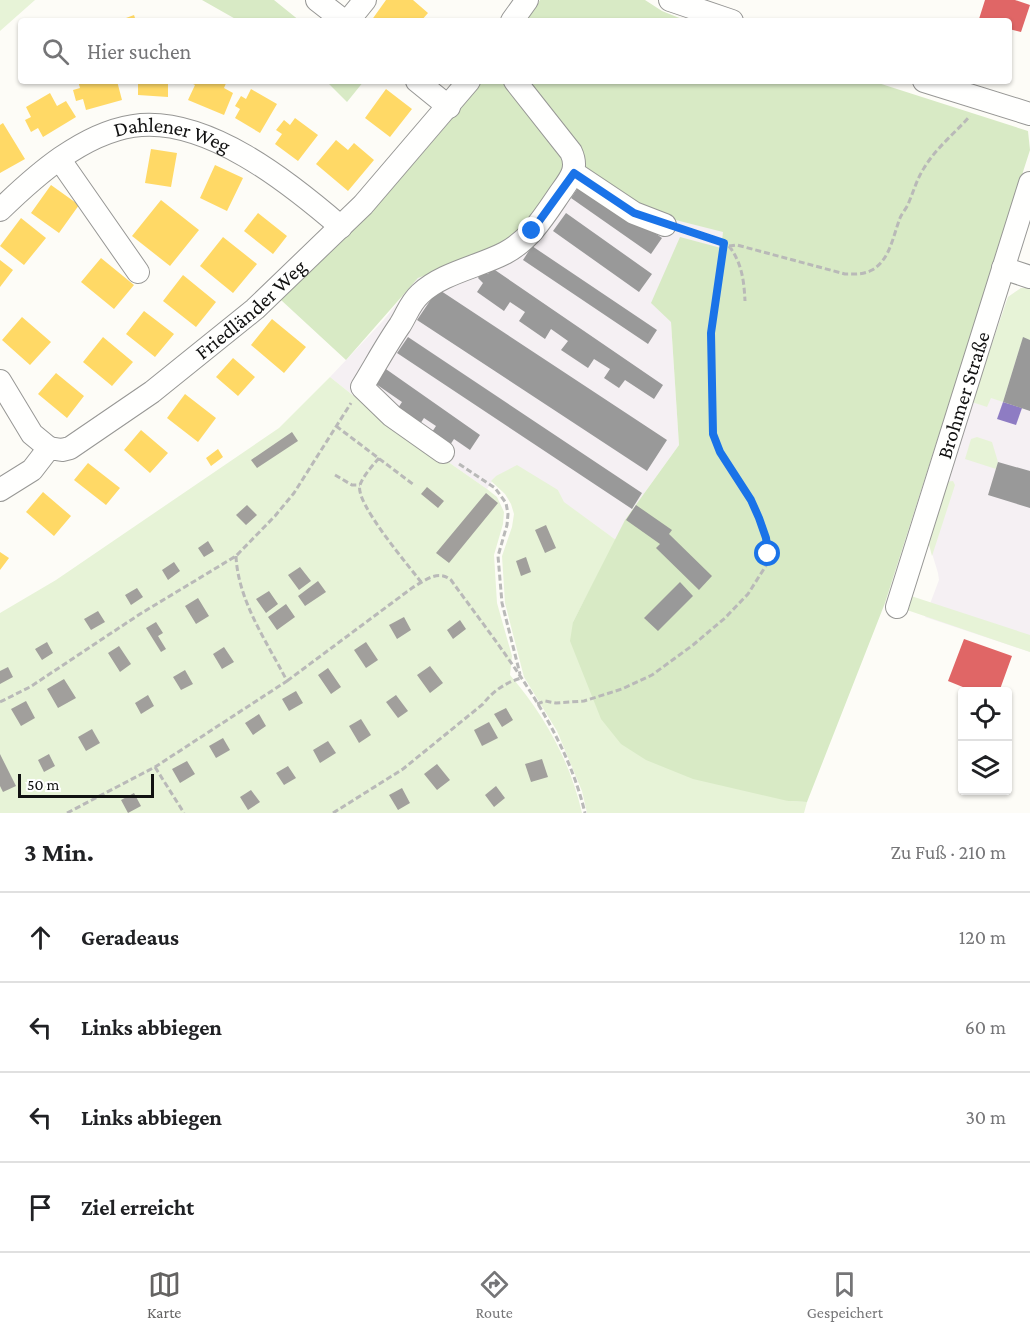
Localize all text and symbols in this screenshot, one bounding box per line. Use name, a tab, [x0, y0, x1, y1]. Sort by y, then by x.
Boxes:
search box	[18, 18, 1012, 84]
icon: search	[39, 35, 72, 68]
text: Hier suchen	[87, 39, 191, 64]
street label: Dahlener Weg	[111, 113, 234, 158]
route end	[518, 217, 544, 243]
street label: Friedländer Weg	[190, 254, 311, 364]
street label: Brohmer Straße	[932, 328, 995, 462]
route start	[754, 540, 780, 566]
map controls	[958, 687, 1012, 795]
button: locate	[958, 687, 1012, 741]
button: layers	[958, 741, 1012, 795]
scale bar	[18, 771, 154, 798]
text: 50 m	[27, 776, 59, 793]
text: 3 Min.	[24, 838, 94, 867]
text: Zu Fuß · 210 m	[891, 841, 1006, 863]
icon: ahead	[24, 921, 57, 954]
text: Geradeaus	[81, 925, 179, 950]
text: 120 m	[959, 926, 1006, 948]
icon: left	[24, 1011, 57, 1044]
text: Links abbiegen	[81, 1015, 222, 1040]
text: 60 m	[965, 1016, 1006, 1038]
icon: left	[24, 1101, 57, 1134]
text: Links abbiegen	[81, 1105, 222, 1130]
text: 30 m	[965, 1106, 1006, 1128]
icon: arrive	[24, 1191, 57, 1224]
text: Ziel erreicht	[81, 1195, 194, 1220]
tab: Karte	[147, 1268, 181, 1321]
tab: Route	[475, 1268, 513, 1321]
tab: Gespeichert	[807, 1268, 883, 1321]

